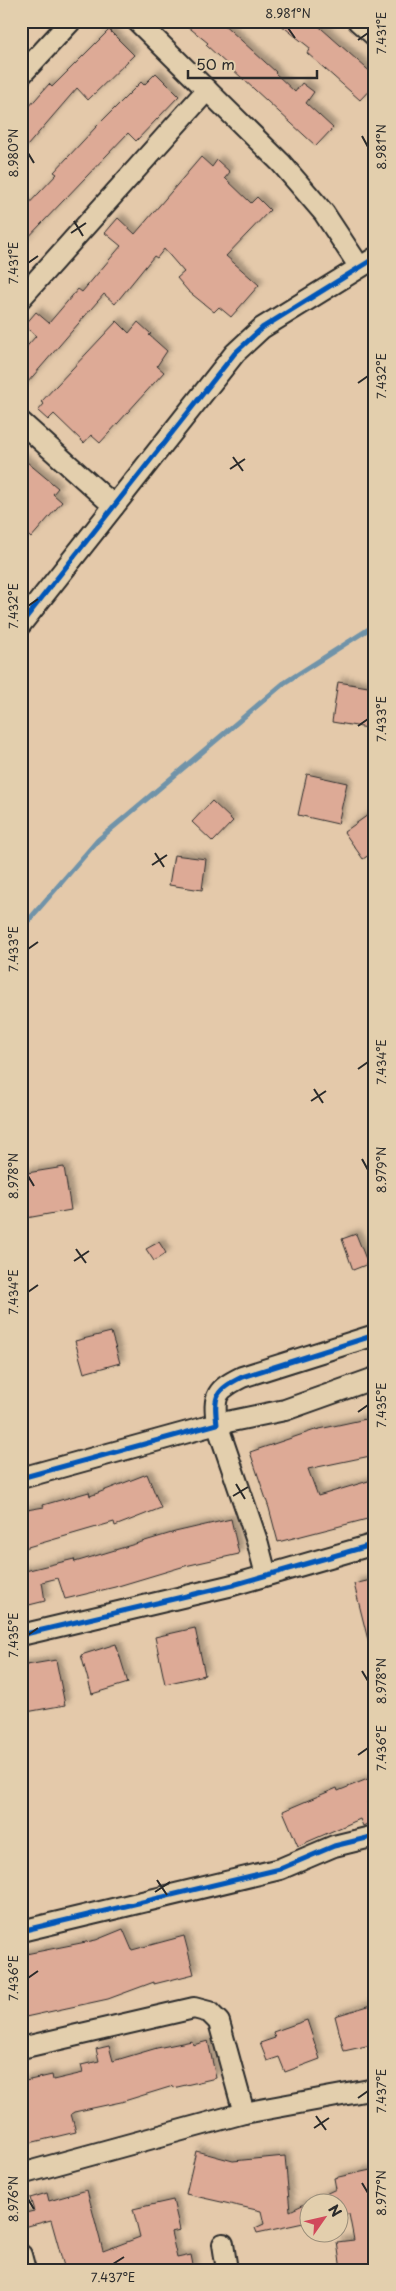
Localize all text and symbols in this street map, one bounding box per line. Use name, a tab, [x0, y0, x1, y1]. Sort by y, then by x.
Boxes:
text: 8.981°N	[265, 4, 311, 22]
text: 7.431°E	[372, 12, 390, 54]
scale bar	[188, 48, 317, 80]
text: 50 m	[196, 52, 235, 75]
text: 8.981°N	[372, 124, 390, 170]
text: 8.980°N	[4, 129, 22, 177]
text: 7.431°E	[4, 242, 22, 284]
text: 7.432°E	[372, 353, 390, 399]
text: 7.432°E	[4, 583, 22, 629]
text: 7.433°E	[372, 696, 390, 742]
text: 7.433°E	[4, 926, 22, 972]
text: 7.434°E	[372, 1039, 390, 1085]
text: 8.979°N	[372, 1147, 390, 1193]
text: 8.978°N	[4, 1153, 22, 1199]
text: 7.434°E	[4, 1269, 22, 1315]
text: 7.435°E	[372, 1382, 390, 1428]
text: 7.435°E	[4, 1612, 22, 1658]
text: 8.978°N	[372, 1658, 390, 1704]
text: 7.436°E	[372, 1725, 390, 1771]
text: 7.436°E	[4, 1955, 22, 2001]
text: 7.437°E	[372, 2069, 390, 2113]
text: 8.977°N	[372, 2170, 390, 2216]
text: 8.976°N	[4, 2176, 22, 2222]
north arrow	[298, 2194, 348, 2244]
text: N	[323, 2200, 347, 2221]
text: 7.437°E	[91, 2268, 135, 2286]

